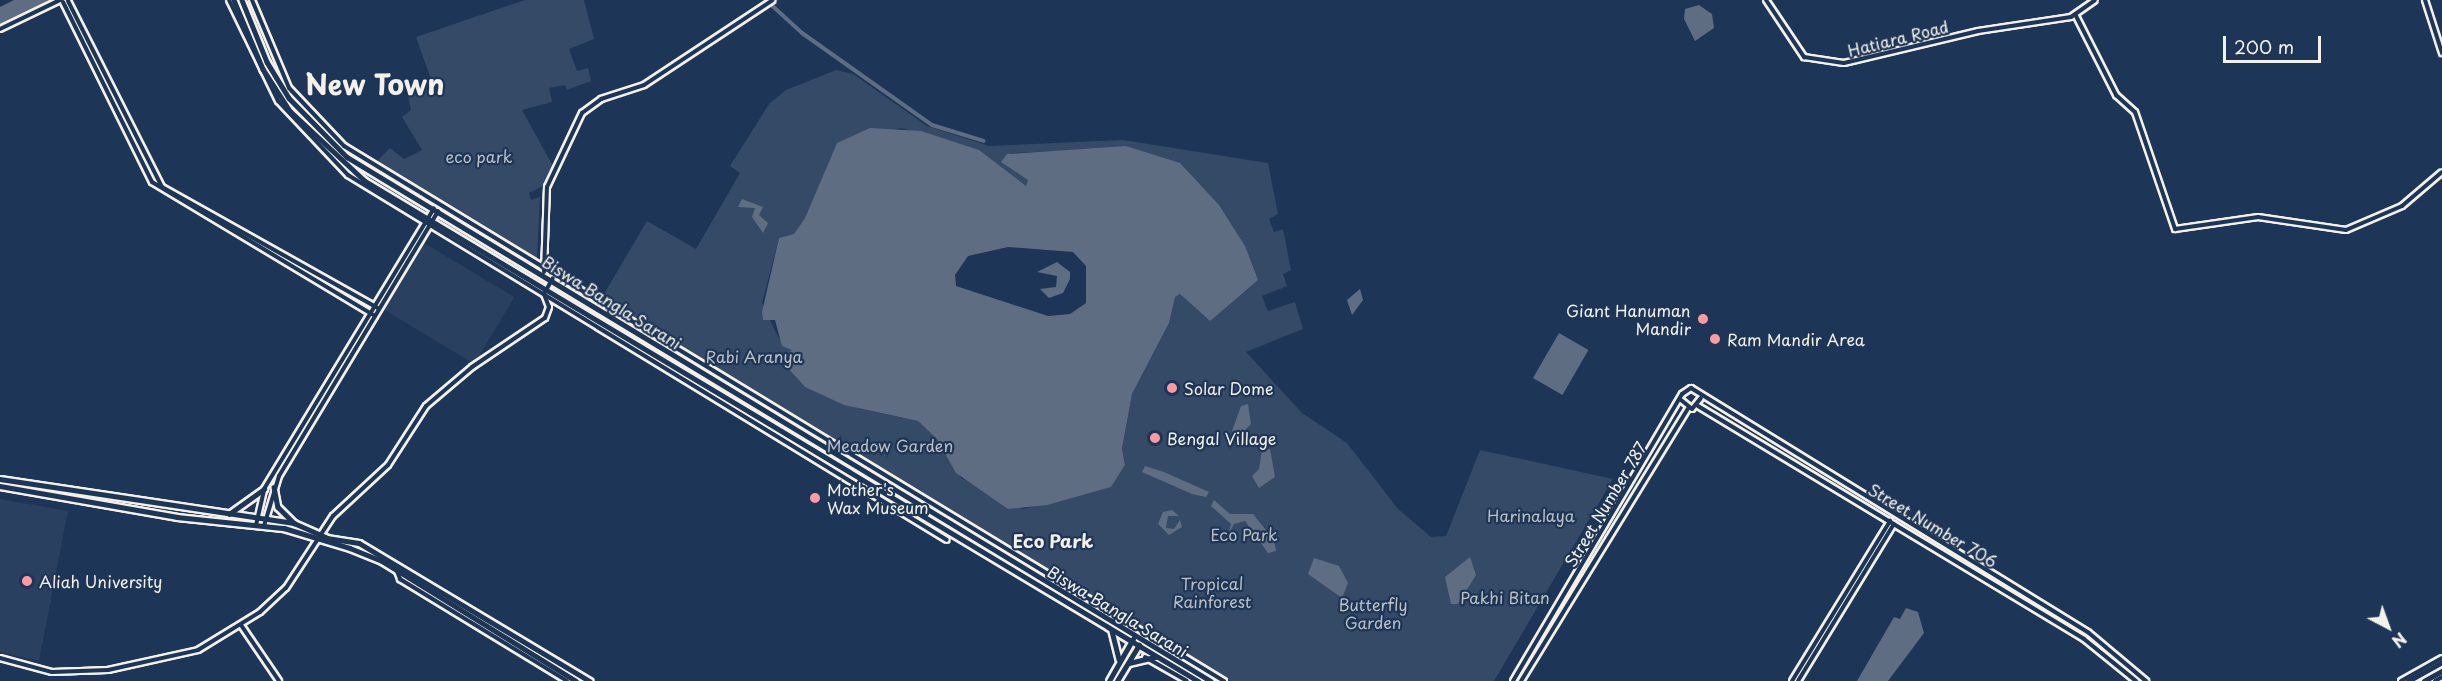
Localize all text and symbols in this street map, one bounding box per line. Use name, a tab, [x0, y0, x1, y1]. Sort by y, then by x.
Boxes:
street label: Hatiara Road	[1845, 16, 1951, 60]
scale bar	[2226, 24, 2324, 62]
text: 200 m	[2234, 33, 2294, 60]
district label: New Town	[304, 67, 446, 101]
park label: eco park	[445, 146, 513, 166]
street label: Biswa Bangla Sarani	[539, 252, 685, 352]
place label: Giant Hanuman Mandir	[1566, 300, 1691, 338]
marker: Giant Hanuman Mandir	[1696, 312, 1710, 326]
place label: Ram Mandir Area	[1727, 329, 1867, 349]
marker: Ram Mandir Area	[1708, 332, 1722, 346]
park label: Rabi Aranya	[705, 346, 803, 366]
place label: Solar Dome	[1184, 378, 1275, 398]
marker: Solar Dome	[1165, 381, 1179, 395]
place label: Bengal Village	[1167, 428, 1276, 448]
marker: Bengal Village	[1148, 431, 1162, 445]
park label: Meadow Garden	[827, 435, 953, 455]
street label: Street Number 787	[1559, 436, 1651, 572]
street label: Street Number 706	[1863, 478, 2003, 572]
place label: Mother's Wax Museum	[827, 479, 929, 517]
marker: Mother's Wax Museum	[808, 491, 822, 505]
park label: Harinalaya	[1487, 505, 1575, 525]
park label: Eco Park	[1210, 524, 1278, 544]
district label: Eco Park	[1013, 530, 1093, 552]
street label: Biswa Bangla Sarani	[1045, 562, 1191, 660]
place label: Aliah University	[39, 571, 162, 591]
park label: Tropical Rainforest	[1173, 573, 1251, 611]
marker: Aliah University	[20, 574, 34, 588]
park label: Pakhi Bitan	[1460, 587, 1550, 607]
park label: Butterfly Garden	[1339, 594, 1407, 632]
north arrow	[2358, 597, 2418, 657]
text: N	[2387, 627, 2412, 654]

